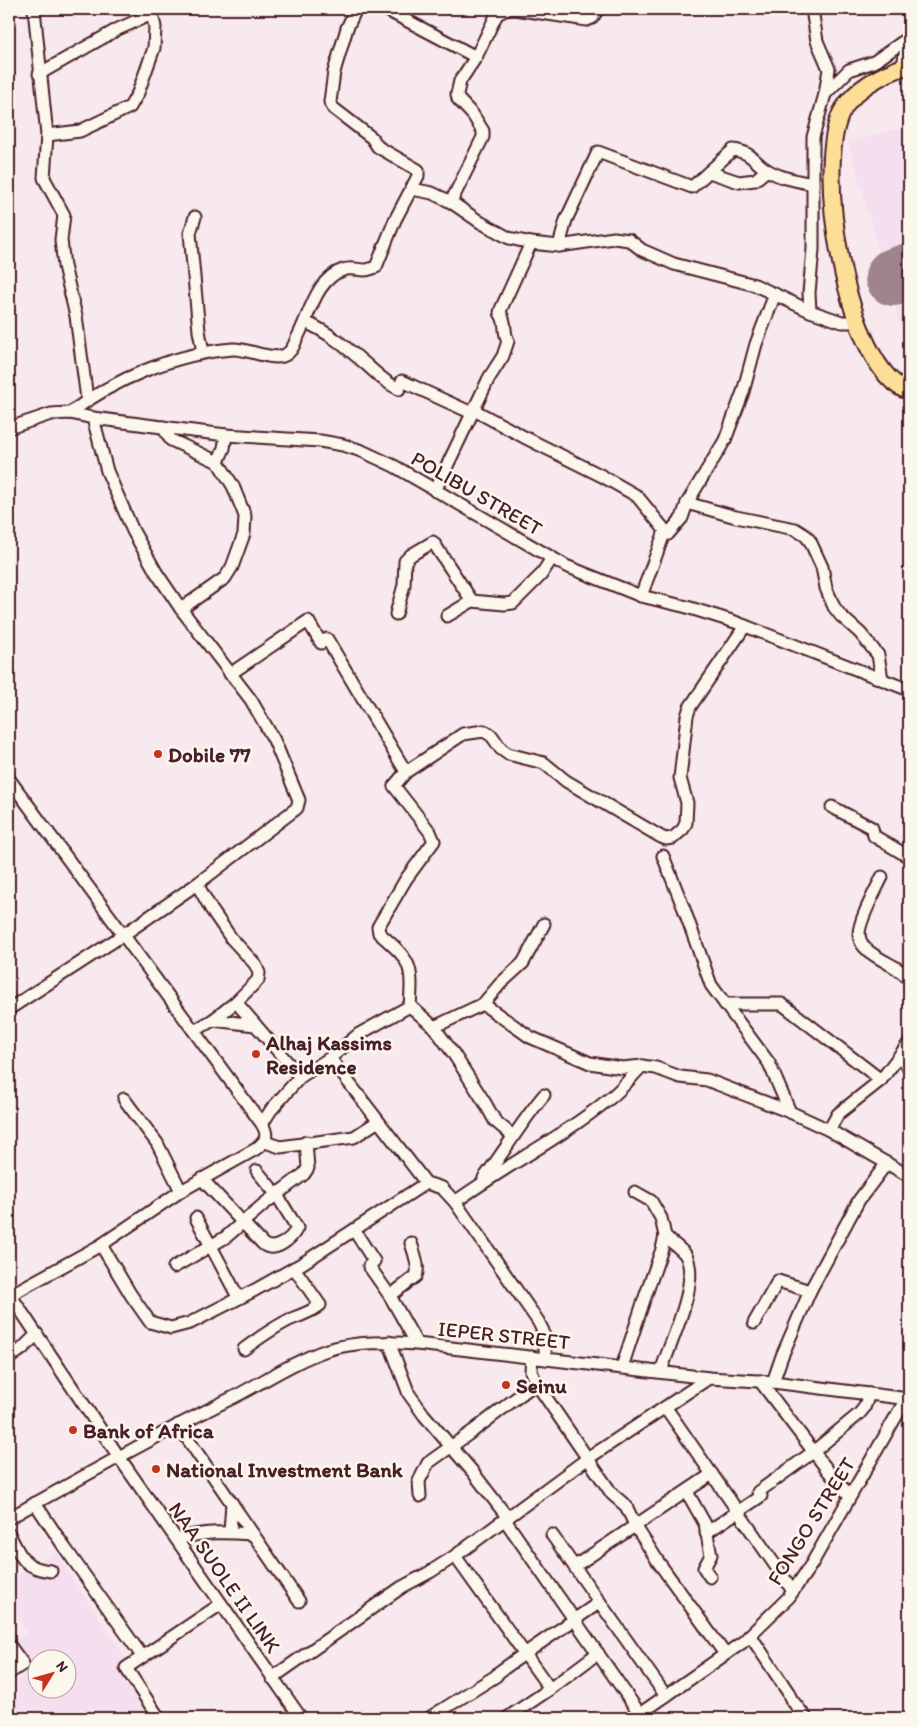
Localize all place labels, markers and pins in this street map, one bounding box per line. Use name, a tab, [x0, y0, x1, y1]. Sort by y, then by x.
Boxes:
place label: Dobile 77	[168, 742, 251, 767]
marker: Dobile 77	[152, 748, 164, 760]
place label: Alhaj Kassims Residence	[265, 1030, 392, 1079]
marker: Alhaj Kassims Residence	[250, 1048, 262, 1060]
place label: Seinu	[516, 1373, 567, 1398]
marker: Seinu	[500, 1379, 512, 1391]
place label: Bank of Africa	[83, 1418, 215, 1443]
marker: Bank of Africa	[67, 1424, 79, 1436]
place label: National Investment Bank	[166, 1457, 404, 1482]
marker: National Investment Bank	[150, 1463, 162, 1475]

